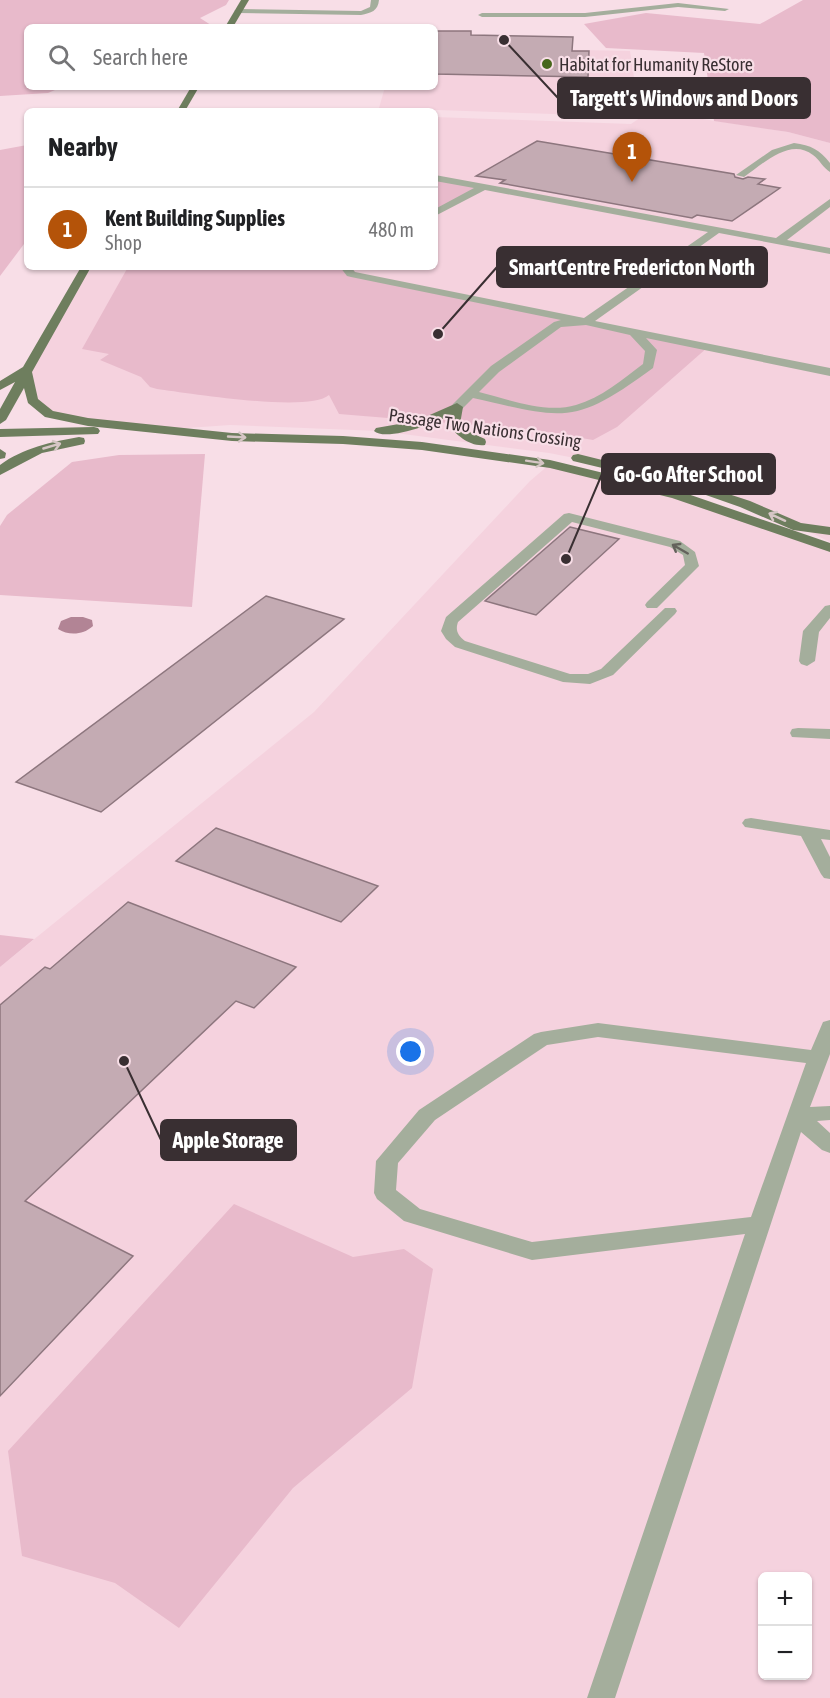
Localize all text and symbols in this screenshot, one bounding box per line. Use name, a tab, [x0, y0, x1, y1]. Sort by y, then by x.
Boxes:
search box	[24, 24, 438, 90]
icon: search	[45, 41, 78, 74]
text: Search here	[93, 44, 188, 70]
place label: Habitat for Humanity ReStore	[559, 54, 753, 75]
marker: Habitat for Humanity ReStore	[540, 57, 554, 71]
callout: Targett's Windows and Doors	[558, 78, 810, 118]
text: Targett's Windows and Doors	[570, 85, 798, 111]
text: Nearby	[48, 132, 118, 162]
pin: 1	[612, 132, 652, 182]
text: Kent Building Supplies	[105, 205, 285, 231]
text: 1	[63, 218, 72, 241]
text: 480 m	[369, 218, 414, 241]
text: Shop	[105, 231, 142, 254]
callout: SmartCentre Fredericton North	[497, 247, 767, 287]
text: SmartCentre Fredericton North	[509, 254, 755, 280]
street label: Passage Two Nations Crossing	[387, 404, 583, 452]
one-way arrow	[226, 431, 246, 442]
one-way arrow	[42, 440, 61, 451]
callout: Go-Go After School	[602, 454, 775, 494]
one-way arrow	[525, 457, 545, 468]
text: Go-Go After School	[613, 461, 764, 487]
one-way arrow	[769, 510, 787, 522]
one-way arrow	[672, 543, 689, 555]
your location	[396, 1037, 425, 1066]
callout: Apple Storage	[161, 1120, 296, 1160]
text: Apple Storage	[171, 1127, 284, 1153]
map controls	[758, 1572, 812, 1680]
button: +	[758, 1572, 812, 1626]
button: −	[758, 1626, 812, 1680]

